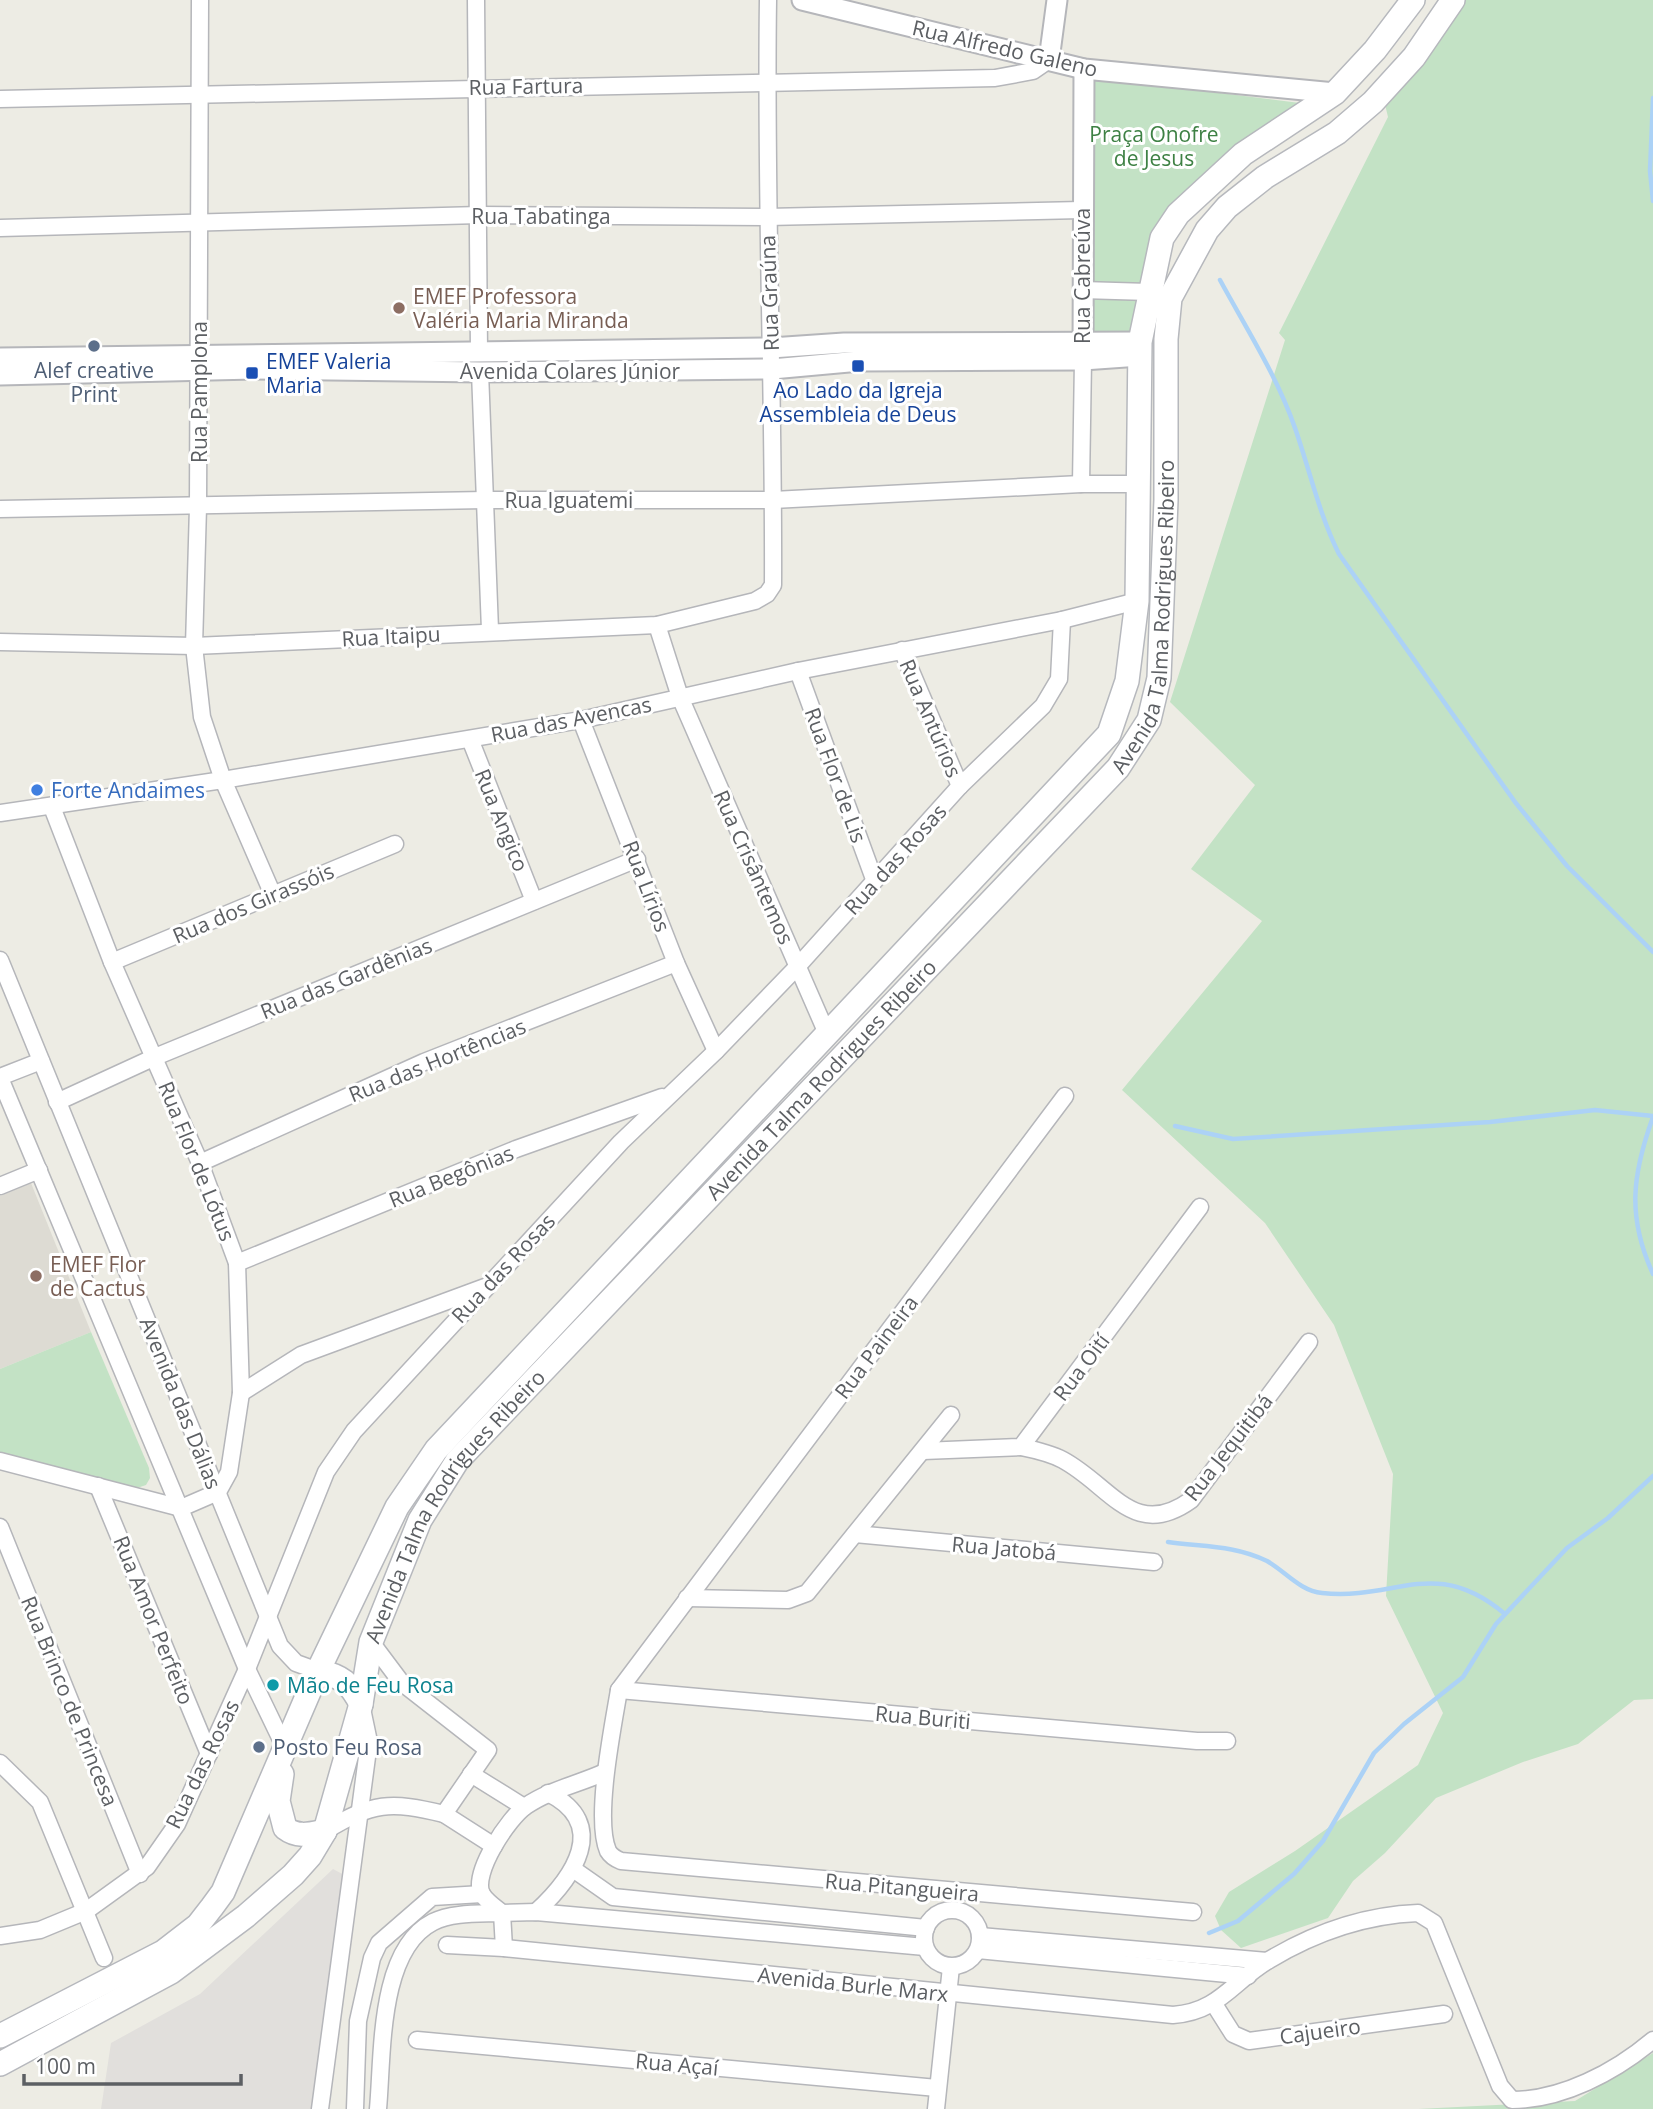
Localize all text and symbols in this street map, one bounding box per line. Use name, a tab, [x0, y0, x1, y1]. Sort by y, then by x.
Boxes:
street label: Rua Alfredo Galeno	[910, 13, 1100, 83]
street label: Rua Fartura	[468, 71, 584, 101]
park label: Praça Onofre de Jesus	[1089, 120, 1219, 172]
street label: Rua Tabatinga	[471, 202, 611, 230]
street label: Rua Cabreúva	[1068, 208, 1096, 344]
street label: Rua Graúna	[753, 235, 785, 351]
place label: EMEF Professora Valéria Maria Miranda	[413, 282, 629, 334]
marker: EMEF Professora Valéria Maria Miranda	[391, 300, 407, 316]
street label: Rua Pamplona	[185, 321, 213, 463]
marker: Alef creative Print	[86, 338, 102, 354]
place label: EMEF Valeria Maria	[266, 347, 391, 399]
place label: Alef creative Print	[34, 356, 154, 408]
street label: Avenida Colares Júnior	[460, 357, 681, 385]
marker: Ao Lado da Igreja Assembleia de Deus	[850, 358, 866, 374]
marker: EMEF Valeria Maria	[244, 365, 260, 381]
place label: Ao Lado da Igreja Assembleia de Deus	[760, 376, 956, 428]
street label: Avenida Talma Rodrigues Ribeiro	[1104, 460, 1180, 779]
street label: Rua Iguatemi	[505, 486, 633, 514]
street label: Rua Itaipu	[341, 619, 441, 653]
street label: Rua Antúrios	[893, 655, 969, 781]
street label: Rua das Avencas	[488, 690, 654, 748]
street label: Rua Flor de Lis	[799, 703, 873, 847]
street label: Rua Angico	[469, 764, 535, 876]
place label: Forte Andaimes	[51, 776, 205, 804]
marker: Forte Andaimes	[29, 782, 45, 798]
street label: Rua Crisântemos	[707, 785, 801, 949]
street label: Rua das Rosas	[838, 798, 952, 920]
street label: Rua Lírios	[617, 836, 677, 936]
street label: Rua dos Girassóis	[168, 856, 338, 950]
street label: Rua das Gardênias	[256, 931, 436, 1025]
street label: Avenida Talma Rodrigues Ribeiro	[700, 953, 942, 1206]
street label: Rua das Hortências	[344, 1012, 530, 1108]
street label: Rua Flor de Lótus	[152, 1077, 242, 1245]
street label: Rua Begônias	[384, 1138, 518, 1214]
street label: Rua das Rosas	[445, 1207, 561, 1329]
place label: EMEF Flor de Cactus	[50, 1250, 146, 1302]
marker: EMEF Flor de Cactus	[28, 1268, 44, 1284]
street label: Rua Paineira	[828, 1290, 924, 1404]
street label: Avenida das Dálias	[134, 1313, 228, 1493]
street label: Rua Oití	[1047, 1327, 1116, 1406]
street label: Avenida Talma Rodrigues Ribeiro	[358, 1363, 551, 1647]
street label: Rua Jequitibá	[1177, 1388, 1279, 1506]
street label: Rua Jatobá	[951, 1529, 1057, 1567]
street label: Rua Amor Perfeito	[107, 1531, 201, 1709]
street label: Rua Brinco de Princesa	[15, 1592, 125, 1810]
place label: Mão de Feu Rosa	[287, 1671, 454, 1699]
marker: Mão de Feu Rosa	[265, 1677, 281, 1693]
street label: Rua das Rosas	[159, 1695, 245, 1833]
street label: Rua Buriti	[874, 1699, 972, 1735]
place label: Posto Feu Rosa	[273, 1733, 422, 1761]
marker: Posto Feu Rosa	[251, 1739, 267, 1755]
street label: Rua Pitangueira	[824, 1866, 980, 1908]
street label: Avenida Burle Marx	[756, 1960, 950, 2008]
street label: Cajueiro	[1278, 2011, 1362, 2051]
scale bar	[24, 2042, 242, 2086]
street label: Rua Açaí	[634, 2046, 720, 2082]
text: 100 m	[35, 2052, 96, 2080]

